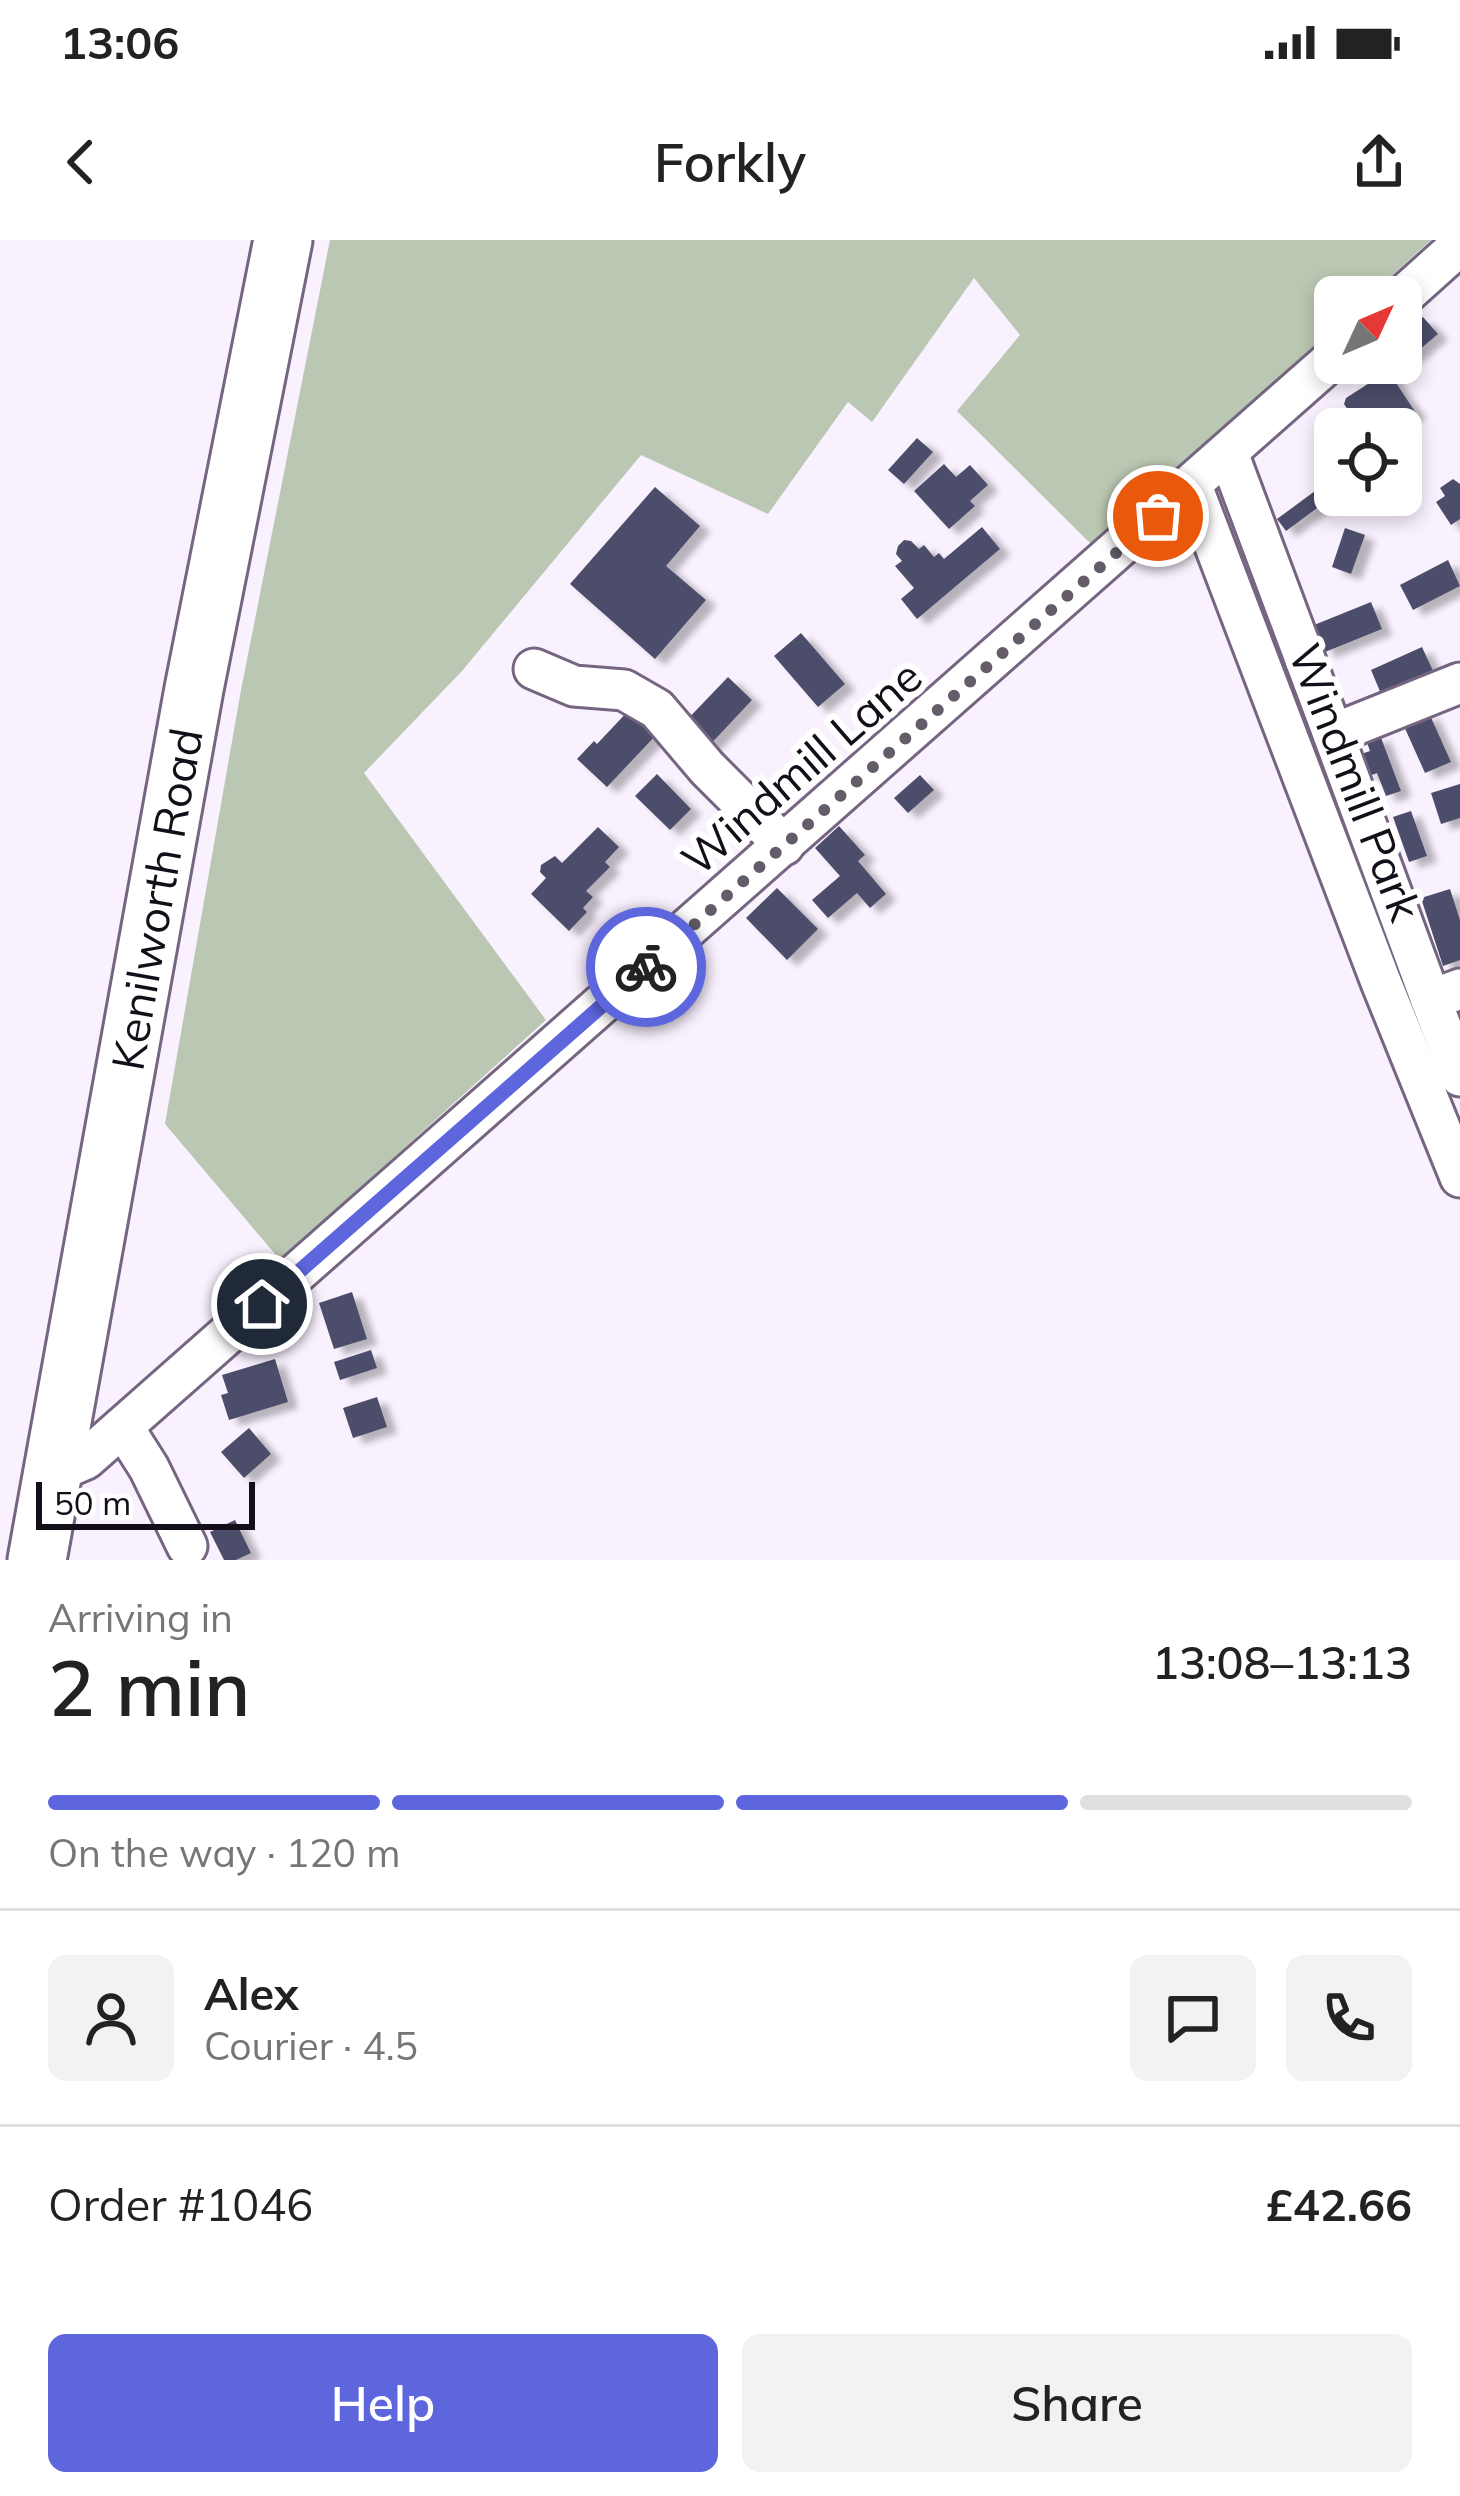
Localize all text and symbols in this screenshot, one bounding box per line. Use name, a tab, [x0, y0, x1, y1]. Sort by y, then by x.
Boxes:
text: 13:06	[60, 14, 179, 70]
text: Forkly	[654, 128, 806, 196]
icon: back	[48, 129, 114, 195]
icon: share	[1346, 129, 1412, 195]
north arrow	[1314, 276, 1422, 384]
map controls	[1314, 276, 1422, 516]
button: locate	[1314, 408, 1422, 516]
pin	[1107, 465, 1209, 567]
icon: bag	[1125, 483, 1191, 549]
street label: Windmill Park	[1277, 636, 1435, 929]
street label: Windmill Lane	[669, 647, 933, 887]
street label: Kenilworth Road	[98, 724, 214, 1074]
courier	[586, 907, 706, 1027]
icon: bike	[613, 934, 679, 1000]
pin	[211, 1253, 313, 1355]
icon: home	[229, 1271, 295, 1337]
scale bar	[36, 1476, 255, 1529]
text: 50 m	[54, 1482, 131, 1523]
text: Arriving in	[48, 1593, 233, 1642]
text: 13:08–13:13	[1152, 1634, 1412, 1690]
text: 2 min	[48, 1638, 251, 1736]
text: On the way · 120 m	[48, 1828, 400, 1877]
button: person	[48, 1955, 174, 2081]
button: chat	[1130, 1955, 1256, 2081]
button: phone	[1286, 1955, 1412, 2081]
text: Alex	[204, 1965, 299, 2021]
text: Courier · 4.5	[204, 2021, 418, 2070]
text: Order #1046	[48, 2176, 313, 2232]
text: £42.66	[1266, 2176, 1412, 2232]
button: Help	[48, 2334, 718, 2472]
button: Share	[742, 2334, 1412, 2472]

